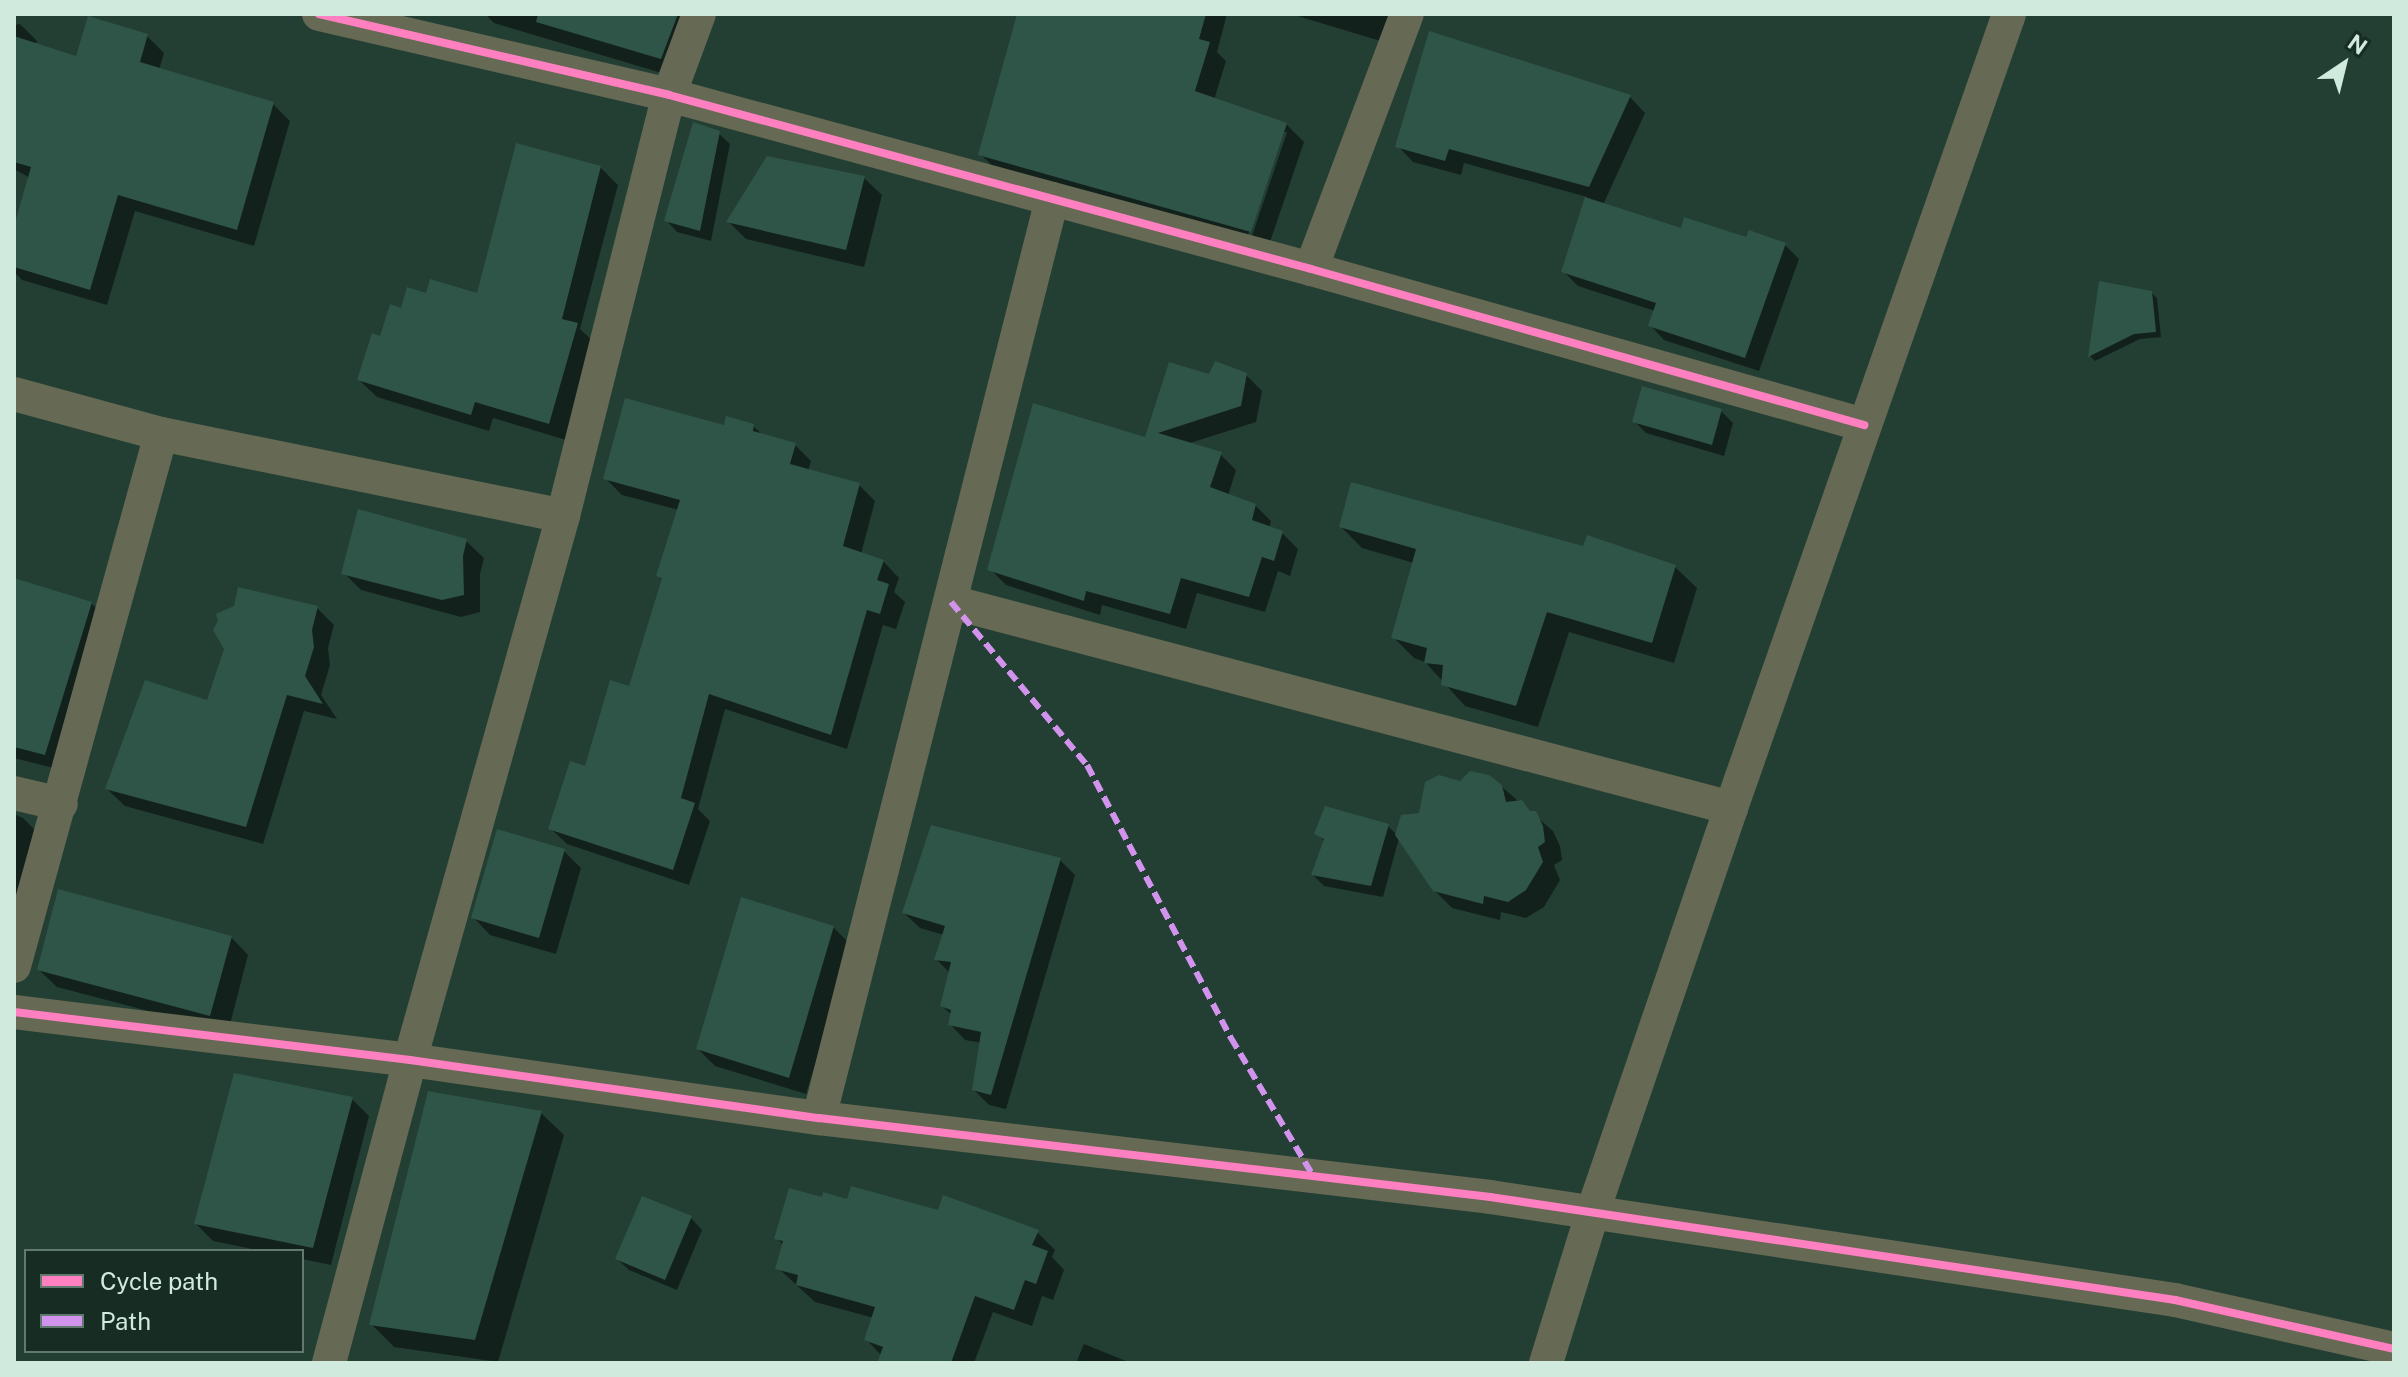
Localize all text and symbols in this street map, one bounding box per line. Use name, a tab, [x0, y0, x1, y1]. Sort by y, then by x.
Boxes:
north arrow	[2304, 24, 2384, 104]
text: N	[2343, 29, 2372, 60]
legend	[24, 1249, 304, 1353]
text: Cycle path	[100, 1267, 218, 1295]
text: Path	[100, 1307, 151, 1335]

